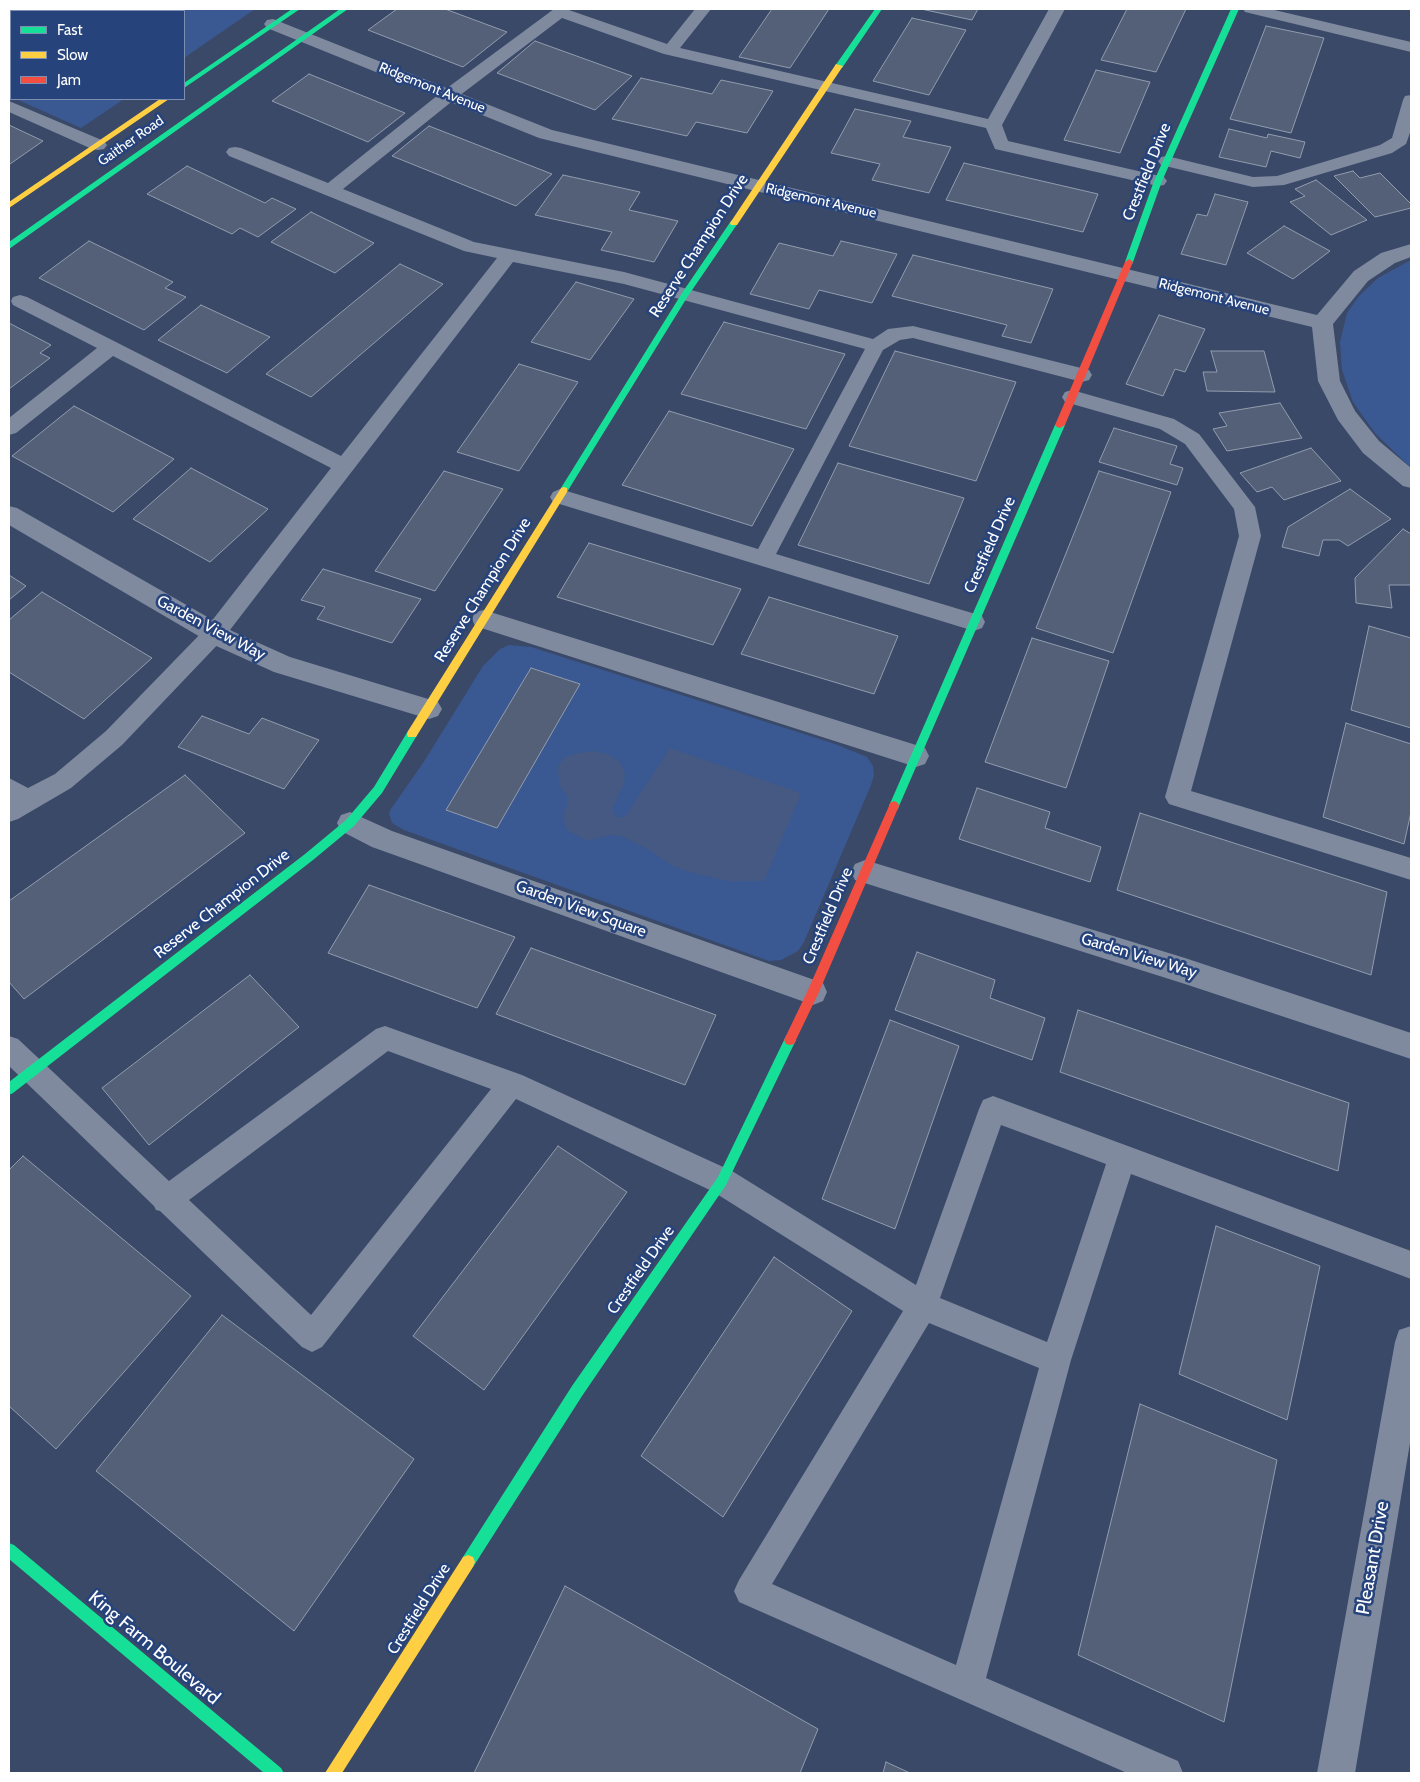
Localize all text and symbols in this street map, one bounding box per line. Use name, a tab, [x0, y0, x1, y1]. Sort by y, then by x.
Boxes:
legend	[10, 10, 185, 100]
text: Fast	[57, 21, 82, 39]
text: Slow	[57, 46, 88, 64]
street label: Ridgemont Avenue	[376, 59, 488, 117]
text: Jam	[57, 71, 81, 89]
street label: Gaither Road	[95, 112, 167, 170]
street label: Crestfield Drive	[1119, 120, 1175, 224]
street label: Reserve Champion Drive	[646, 171, 752, 321]
street label: Ridgemont Avenue	[764, 180, 878, 222]
street label: Ridgemont Avenue	[1157, 275, 1271, 319]
street label: Crestfield Drive	[960, 494, 1020, 596]
street label: Reserve Champion Drive	[431, 514, 535, 666]
street label: Garden View Way	[153, 591, 269, 665]
street label: Reserve Champion Drive	[150, 845, 294, 963]
street label: Crestfield Drive	[799, 865, 857, 967]
street label: Garden View Square	[513, 876, 649, 942]
street label: Garden View Way	[1079, 929, 1199, 983]
street label: Crestfield Drive	[603, 1222, 679, 1318]
street label: Pleasant Drive	[1352, 1500, 1394, 1616]
street label: Crestfield Drive	[383, 1560, 455, 1658]
street label: King Farm Boulevard	[83, 1586, 225, 1710]

